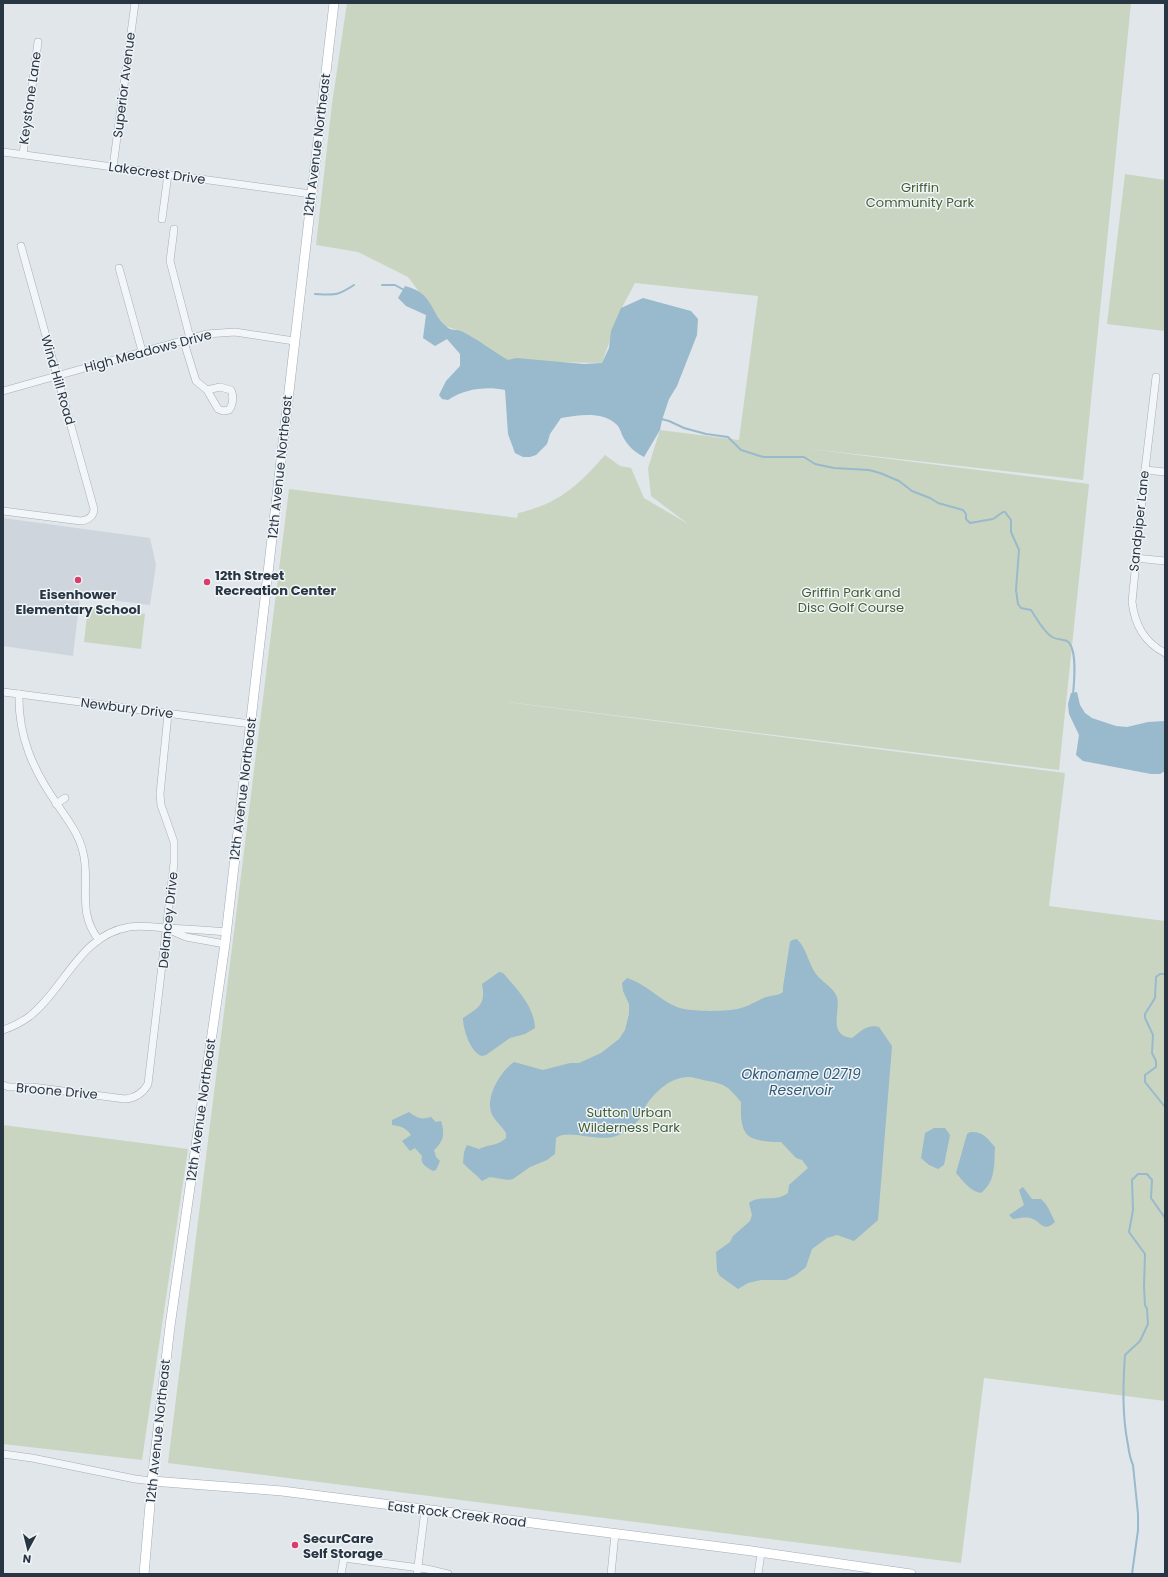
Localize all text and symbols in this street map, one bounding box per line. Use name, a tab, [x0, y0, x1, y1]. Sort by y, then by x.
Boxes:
street label: Superior Avenue	[108, 31, 140, 139]
street label: Keystone Lane	[14, 50, 46, 146]
street label: 12th Avenue Northeast	[299, 72, 335, 218]
street label: Lakecrest Drive	[107, 157, 207, 189]
park label: Griffin Community Park	[866, 178, 974, 212]
street label: High Meadows Drive	[82, 325, 214, 377]
street label: Wind Hill Road	[36, 333, 80, 427]
street label: 12th Avenue Northeast	[263, 394, 297, 540]
street label: Sandpiper Lane	[1124, 470, 1154, 572]
place label: 12th Street Recreation Center	[215, 566, 337, 600]
marker: Eisenhower Elementary School	[73, 575, 83, 585]
marker: 12th Street Recreation Center	[202, 577, 212, 587]
park label: Griffin Park and Disc Golf Course	[798, 583, 904, 617]
place label: Eisenhower Elementary School	[15, 585, 141, 619]
street label: Newbury Drive	[80, 693, 174, 723]
street label: 12th Avenue Northeast	[225, 716, 261, 862]
street label: Delancey Drive	[153, 871, 183, 969]
street label: 12th Avenue Northeast	[182, 1037, 220, 1183]
water label: Oknoname 02719 Reservoir	[741, 1064, 861, 1100]
street label: Broone Drive	[15, 1078, 99, 1104]
park label: Sutton Urban Wilderness Park	[578, 1103, 680, 1137]
street label: 12th Avenue Northeast	[141, 1358, 175, 1504]
street label: East Rock Creek Road	[387, 1496, 527, 1532]
north arrow	[8, 1529, 48, 1569]
place label: SecurCare Self Storage	[303, 1529, 383, 1563]
marker: SecurCare Self Storage	[290, 1540, 300, 1550]
text: N	[22, 1550, 32, 1567]

